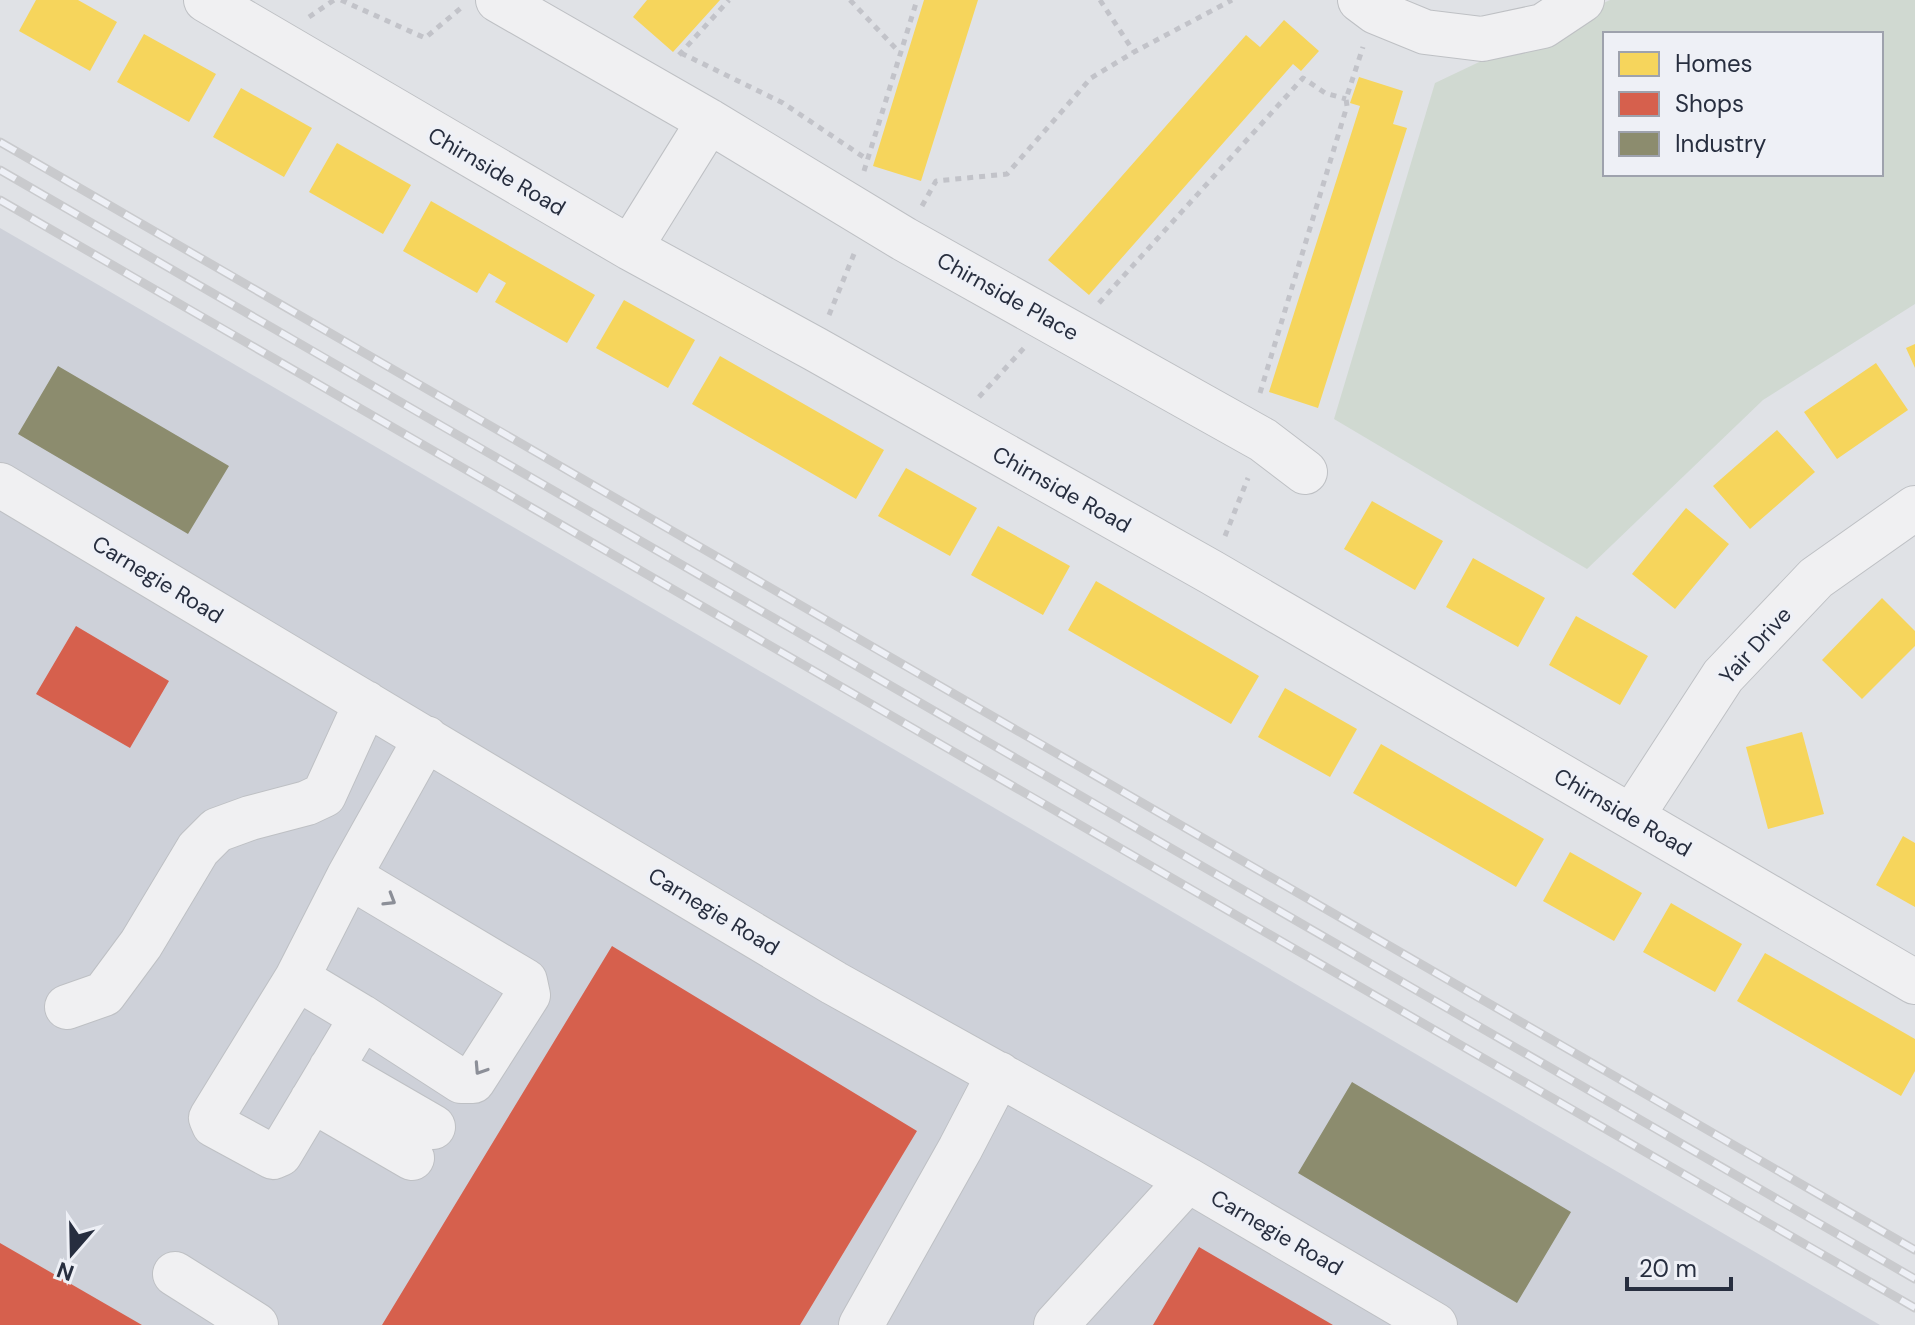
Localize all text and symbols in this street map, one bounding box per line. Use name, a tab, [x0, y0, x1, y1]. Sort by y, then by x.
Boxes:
legend	[1603, 32, 1883, 176]
text: Homes	[1675, 48, 1753, 79]
text: Shops	[1675, 88, 1744, 119]
street label: Chirnside Road	[423, 120, 571, 223]
text: Industry	[1675, 128, 1766, 159]
street label: Chirnside Place	[932, 246, 1084, 347]
street label: Chirnside Road	[987, 439, 1136, 539]
street label: Carnegie Road	[87, 529, 229, 630]
street label: Yair Drive	[1713, 601, 1798, 690]
street label: Chirnside Road	[1549, 761, 1697, 864]
street label: Carnegie Road	[643, 861, 785, 962]
one-way arrow	[381, 890, 396, 906]
one-way arrow	[475, 1061, 490, 1075]
street label: Carnegie Road	[1205, 1183, 1348, 1282]
north arrow	[32, 1213, 112, 1293]
scale bar	[1627, 1241, 1731, 1291]
text: 20 m	[1639, 1253, 1697, 1284]
text: N	[53, 1255, 78, 1288]

